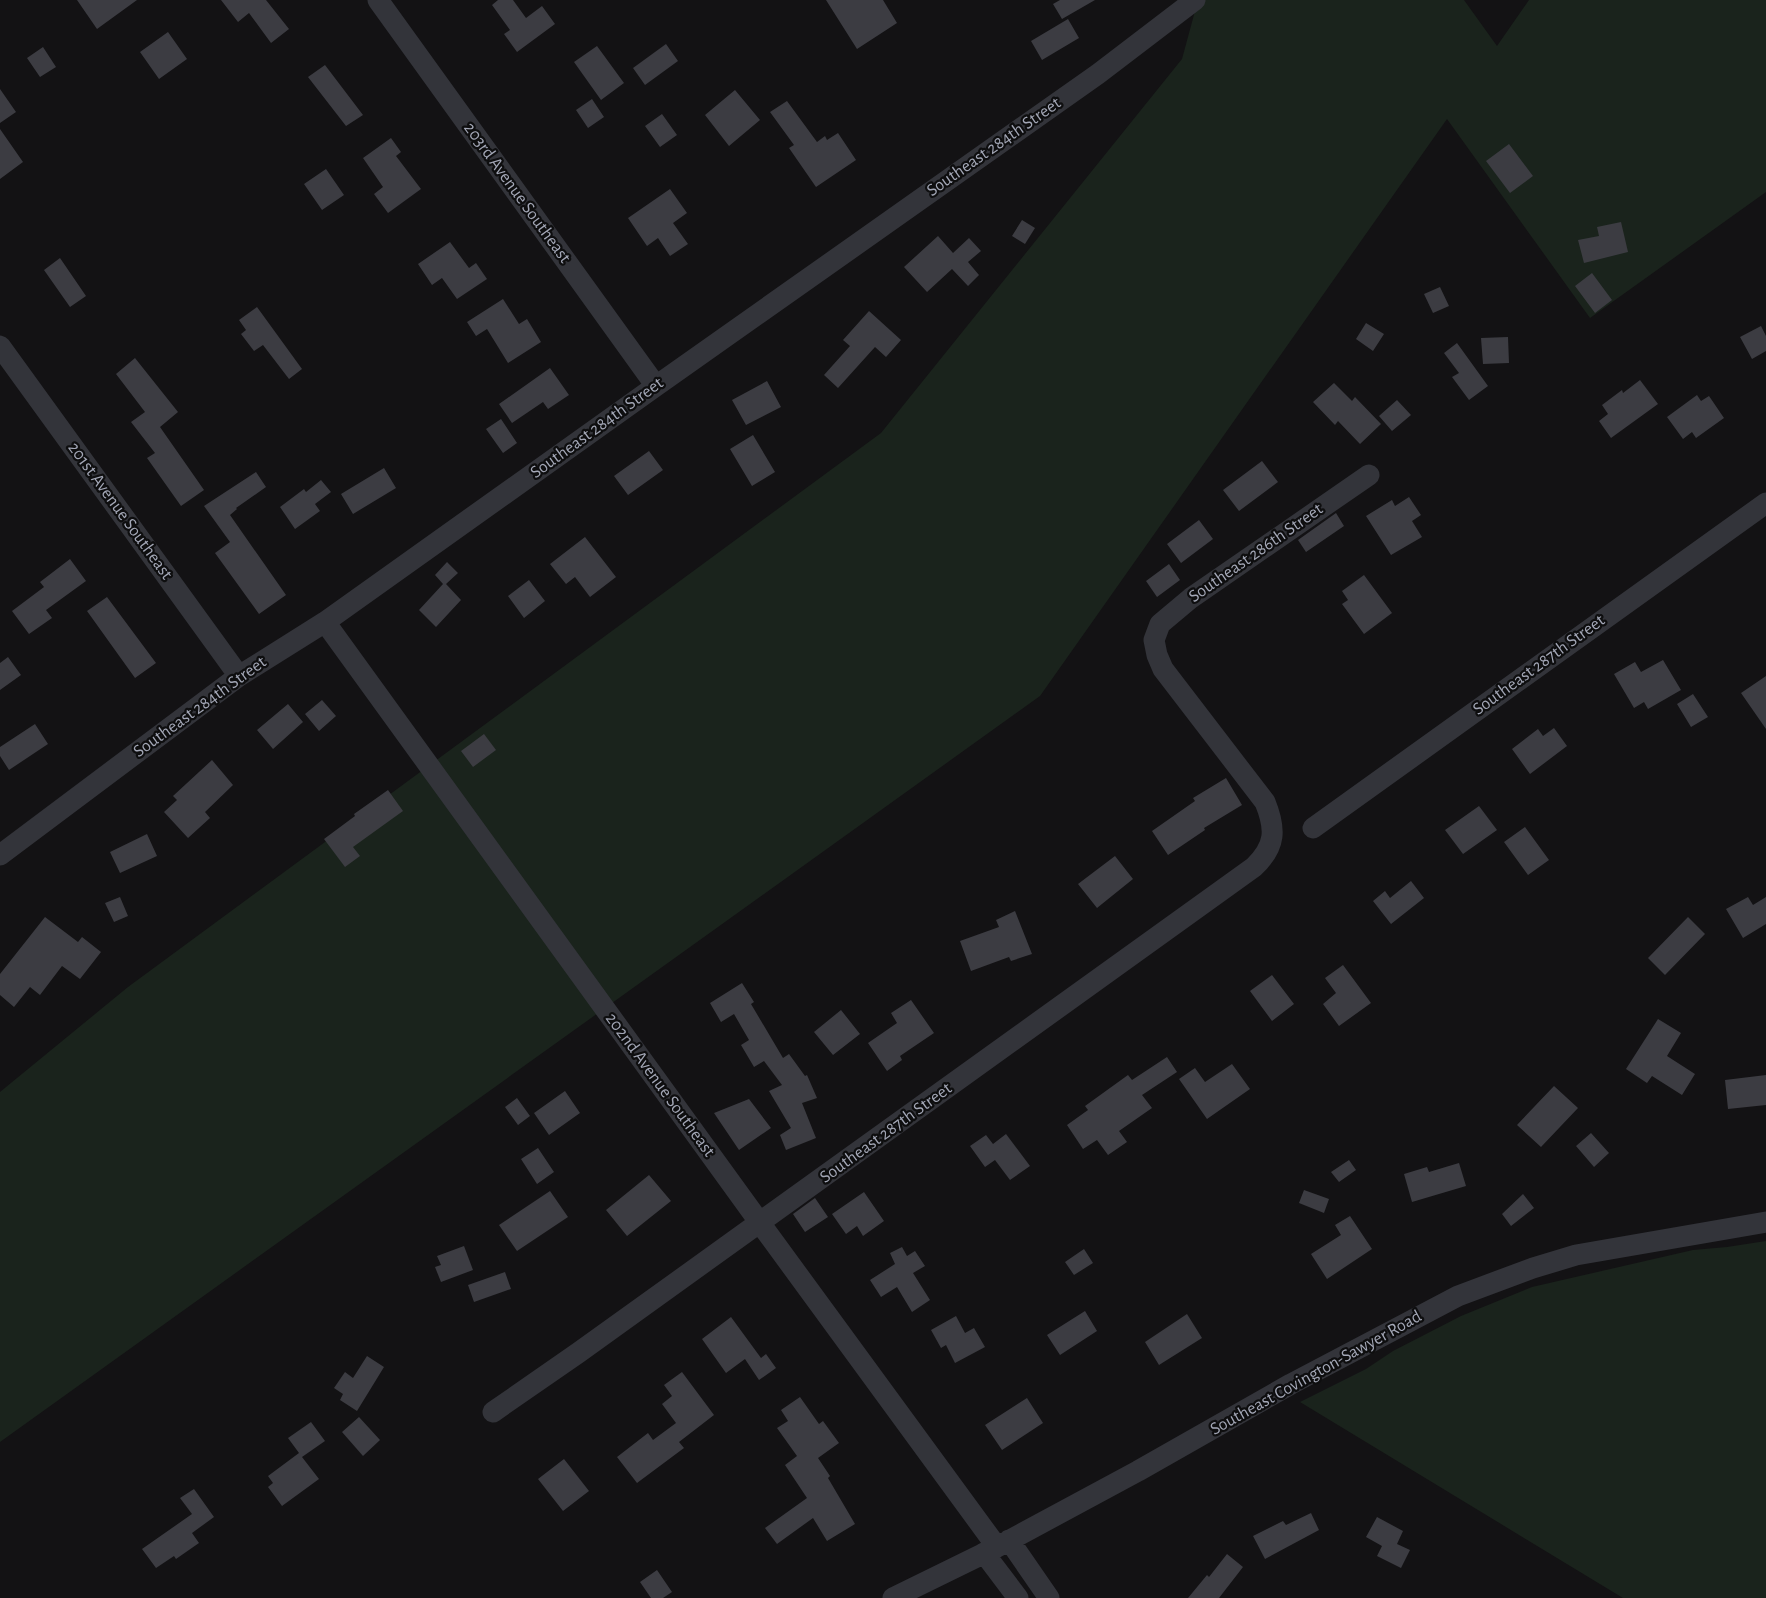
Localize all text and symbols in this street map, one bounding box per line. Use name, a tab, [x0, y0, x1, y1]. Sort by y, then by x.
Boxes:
street label: Southeast 284th Street	[924, 94, 1065, 200]
street label: 203rd Avenue Southeast	[460, 119, 574, 267]
street label: Southeast 284th Street	[527, 374, 667, 482]
street label: 201st Avenue Southeast	[64, 439, 176, 583]
street label: Southeast 286th Street	[1186, 500, 1326, 606]
street label: Southeast 287th Street	[1470, 611, 1608, 719]
street label: Southeast 284th Street	[130, 653, 270, 761]
street label: 202nd Avenue Southeast	[602, 1010, 718, 1161]
street label: Southeast 287th Street	[817, 1079, 955, 1187]
street label: Southeast Covington-Sawyer Road	[1207, 1307, 1425, 1439]

